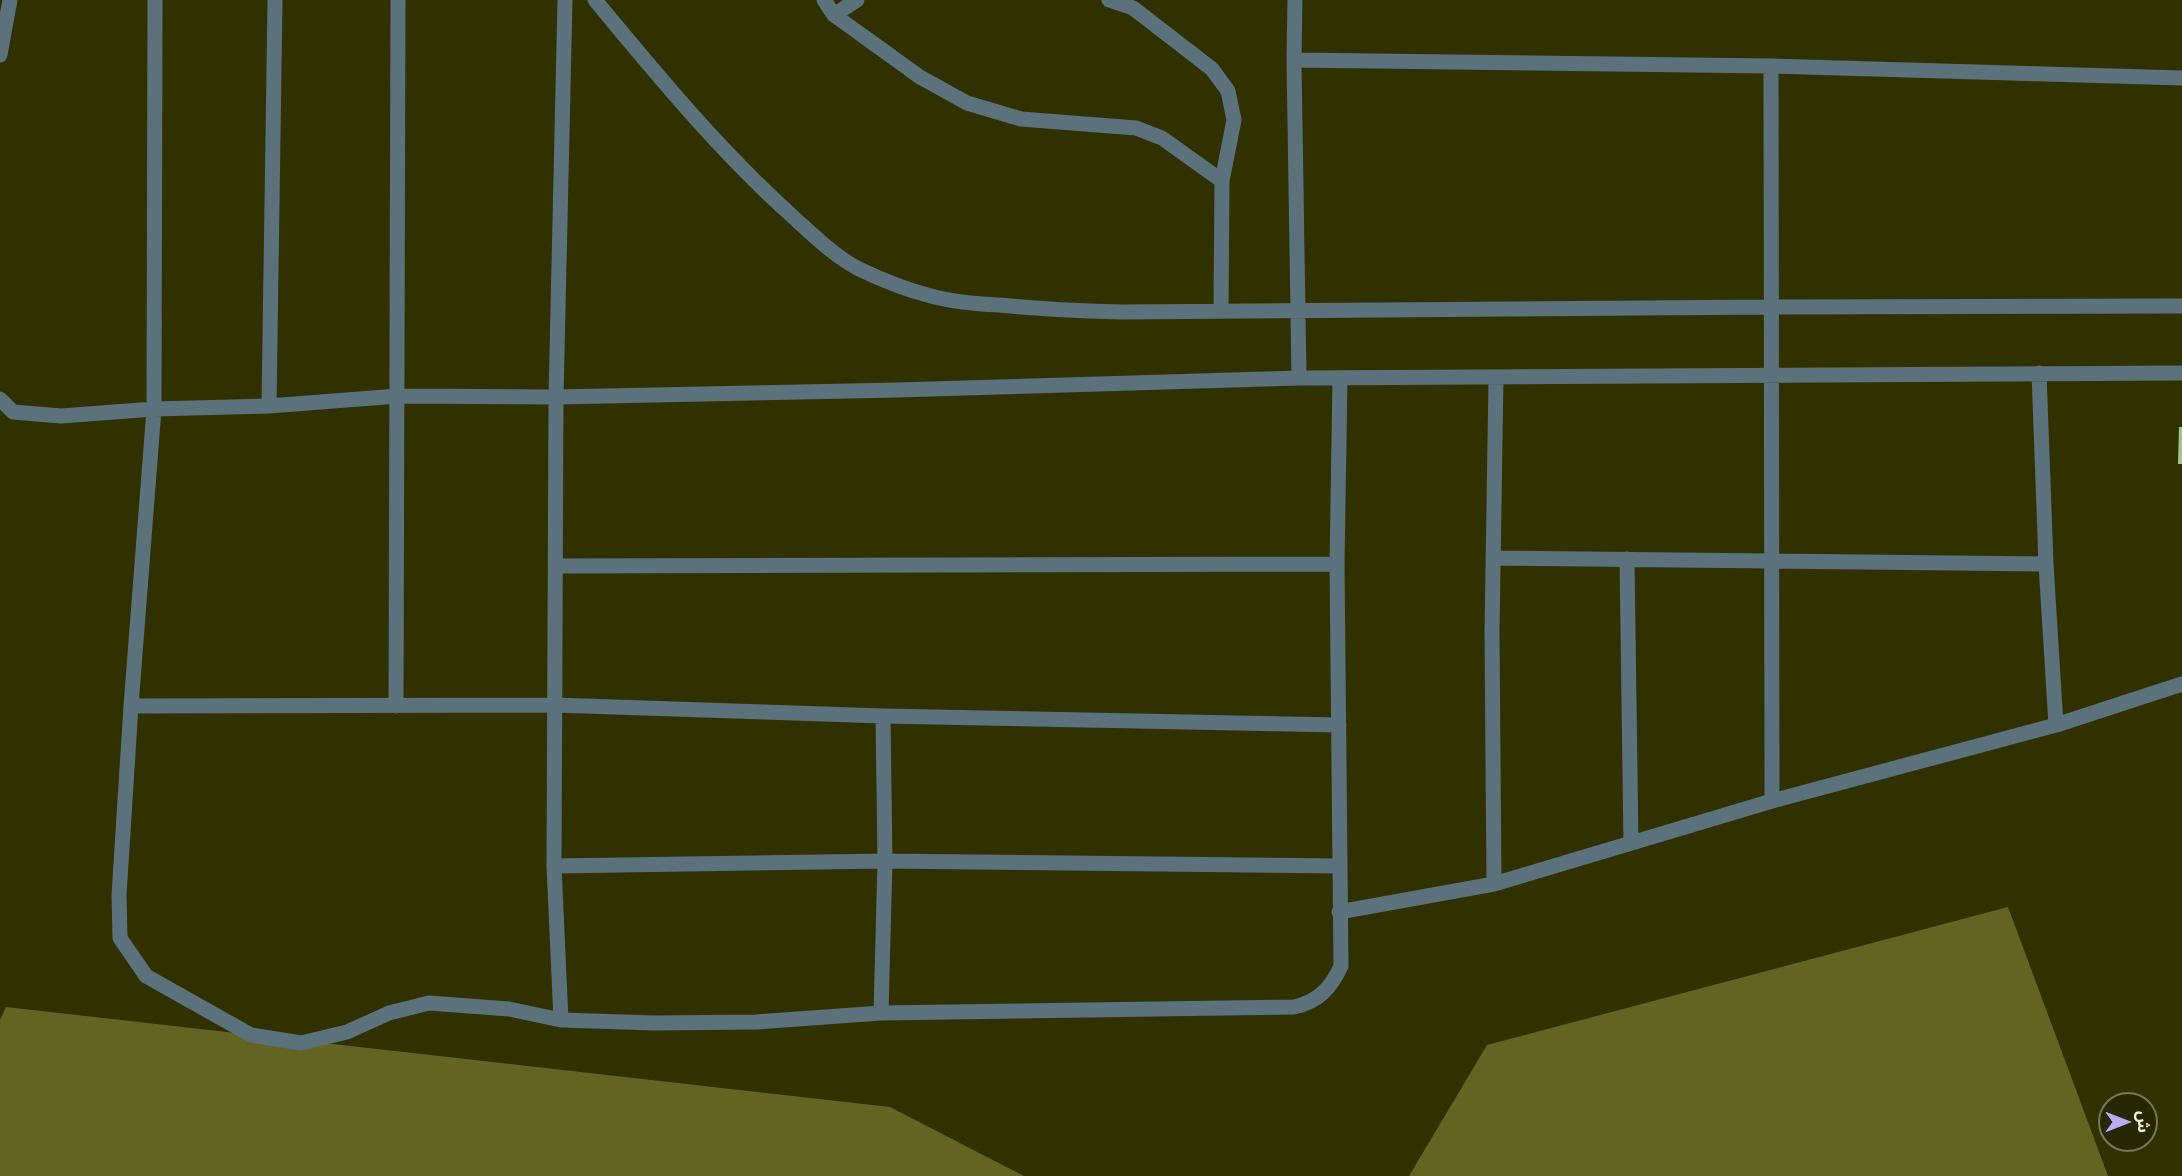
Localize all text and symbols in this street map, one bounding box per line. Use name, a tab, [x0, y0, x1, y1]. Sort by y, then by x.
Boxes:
north arrow	[2098, 1092, 2158, 1152]
text: ش	[2134, 1111, 2154, 1133]

